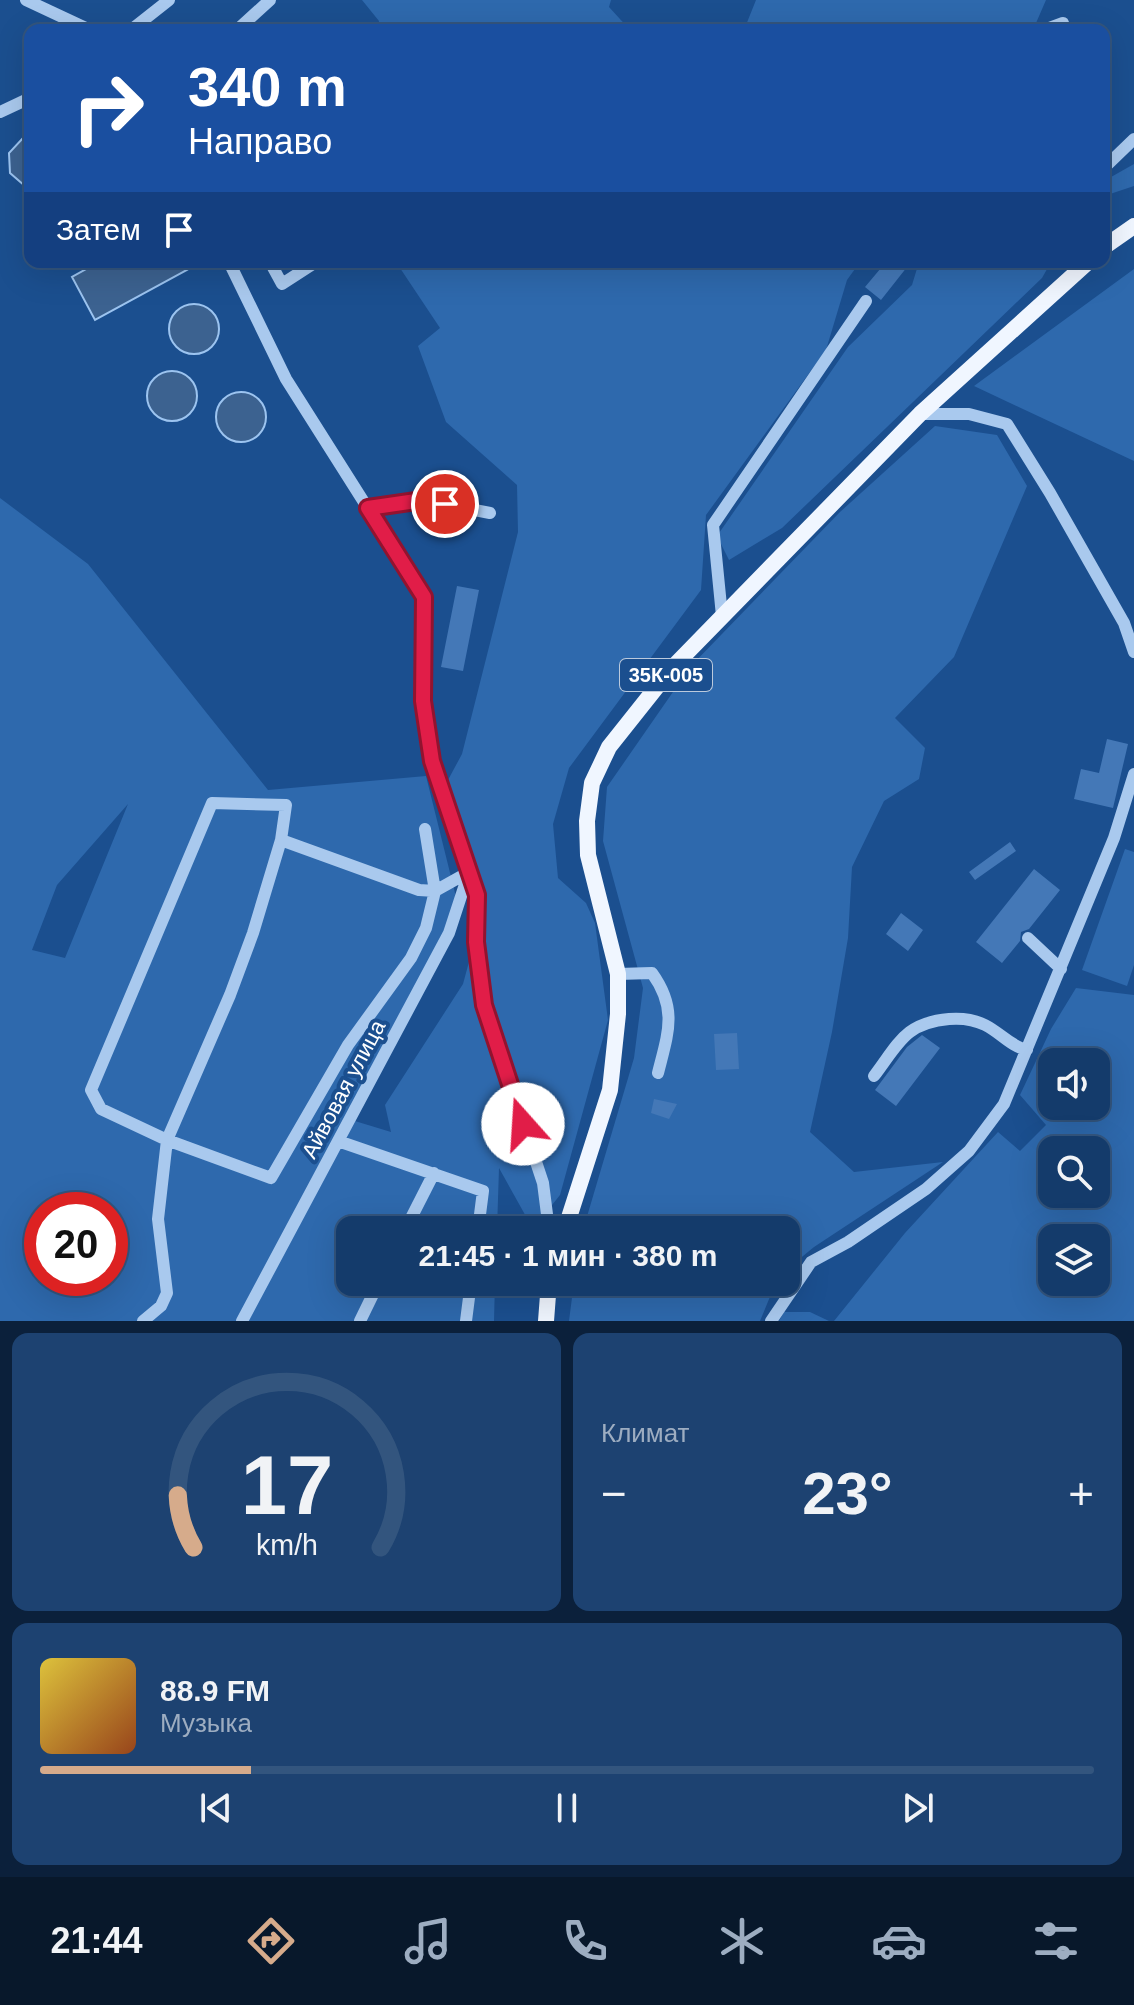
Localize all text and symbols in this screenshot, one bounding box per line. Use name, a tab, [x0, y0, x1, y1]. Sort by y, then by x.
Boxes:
text: 340 m	[188, 55, 347, 118]
icon: right	[56, 56, 160, 160]
text: Направо	[188, 121, 332, 162]
icon: arrive	[157, 208, 201, 252]
text: Затем	[56, 213, 141, 246]
pin	[411, 470, 479, 538]
icon: arrive	[423, 482, 467, 526]
road number: 35К-005	[620, 659, 712, 691]
street label: Айвовая улица	[297, 1015, 391, 1163]
map controls	[1038, 1048, 1110, 1296]
button: sound	[1038, 1048, 1110, 1120]
position arrow	[481, 1082, 565, 1166]
button: search	[1038, 1136, 1110, 1208]
speed limit sign: 20	[24, 1192, 128, 1296]
button: layers	[1038, 1224, 1110, 1296]
text: 21:45 · 1 мин · 380 m	[419, 1239, 717, 1272]
text: Климат	[601, 1418, 690, 1448]
text: 17	[240, 1439, 333, 1532]
text: 23°	[802, 1460, 893, 1527]
text: −	[601, 1469, 627, 1518]
text: +	[1068, 1469, 1094, 1518]
text: km/h	[256, 1529, 317, 1561]
text: 88.9 FM	[160, 1674, 270, 1707]
text: Музыка	[160, 1708, 252, 1738]
icon: previous	[194, 1786, 238, 1830]
icon: pause	[545, 1786, 589, 1830]
icon: next	[896, 1786, 940, 1830]
icon: directions	[243, 1913, 299, 1969]
icon: music	[400, 1913, 456, 1969]
icon: phone	[557, 1913, 613, 1969]
icon: climate	[714, 1913, 770, 1969]
icon: car	[871, 1913, 927, 1969]
icon: filters	[1028, 1913, 1084, 1969]
text: 21:44	[50, 1920, 143, 1961]

